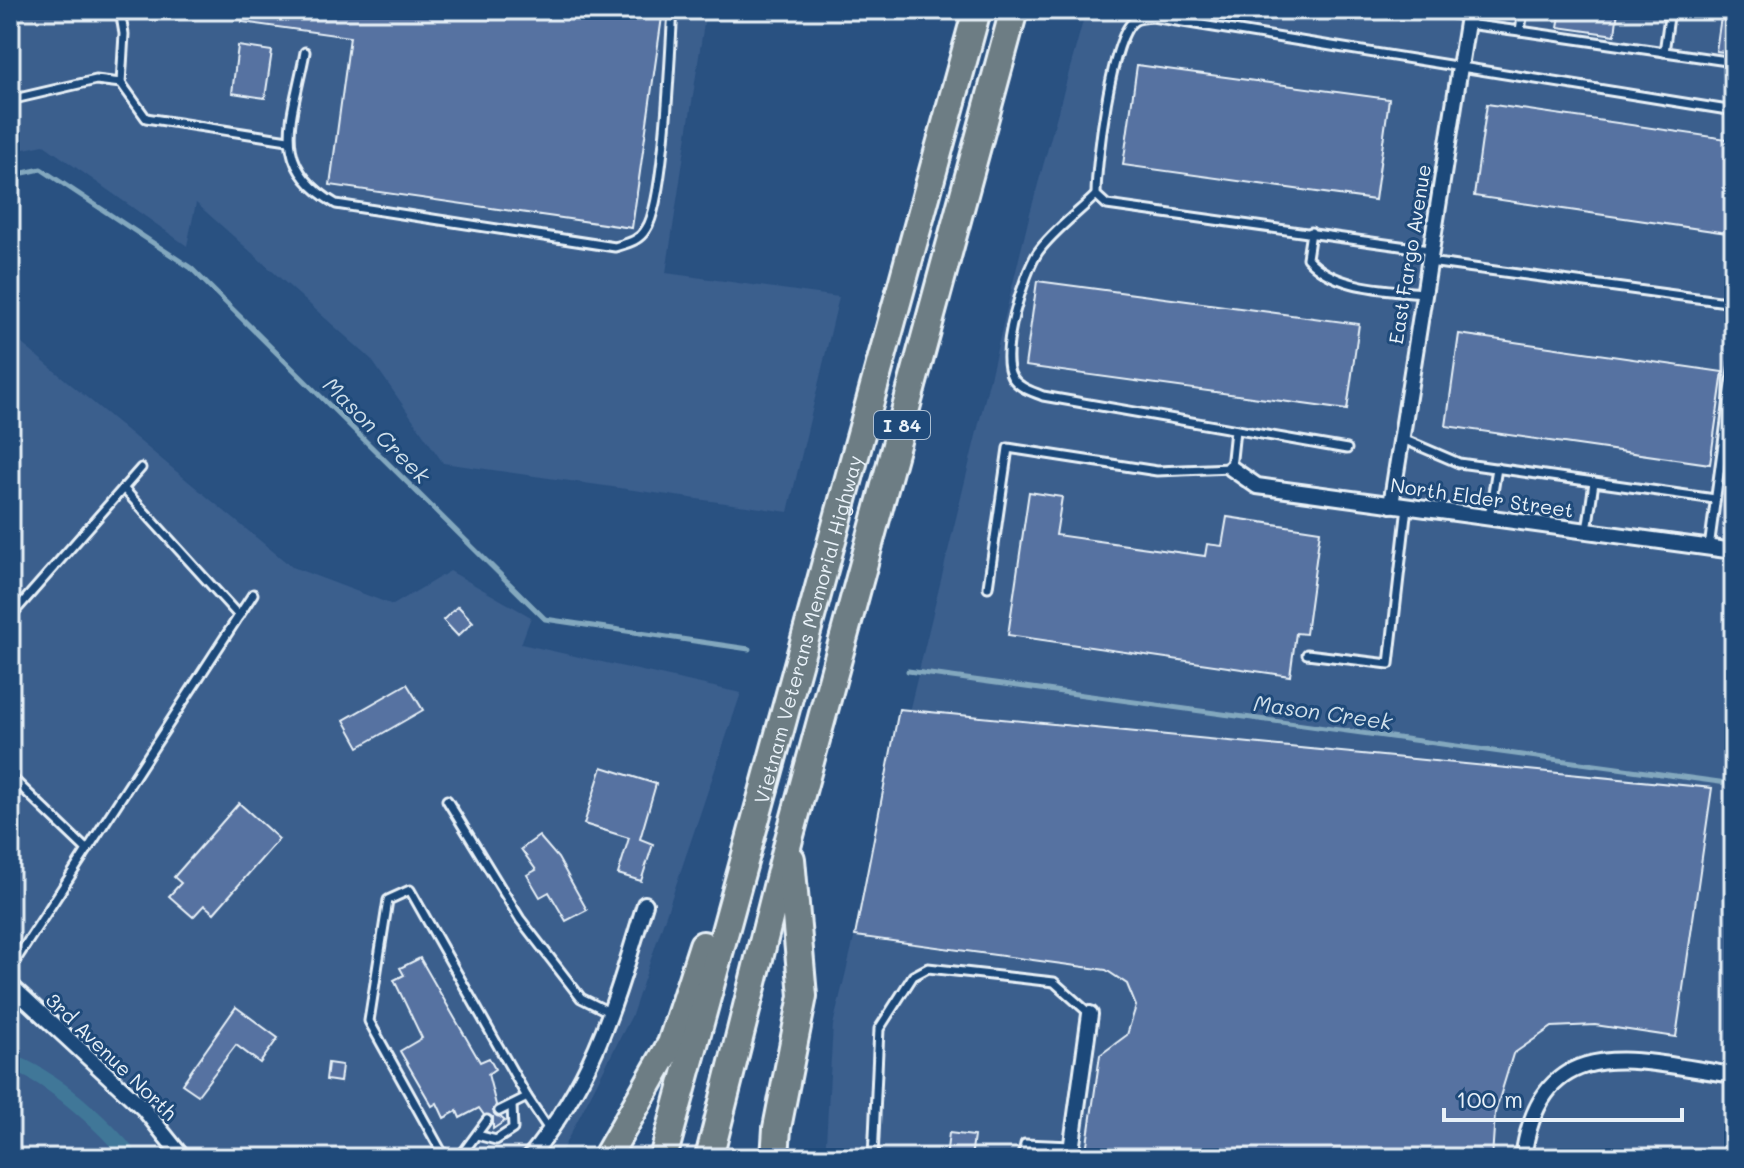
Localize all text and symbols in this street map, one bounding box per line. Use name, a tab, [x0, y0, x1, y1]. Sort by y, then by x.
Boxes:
street label: East Fargo Avenue	[1382, 162, 1436, 346]
water label: Mason Creek	[317, 370, 438, 491]
road number: I 84	[874, 411, 930, 439]
street label: Vietnam Veterans Memorial Highway	[748, 452, 868, 807]
street label: North Elder Street	[1389, 471, 1575, 523]
water label: Mason Creek	[1252, 688, 1396, 736]
street label: 3rd Avenue North	[41, 986, 183, 1126]
scale bar	[1444, 1072, 1682, 1122]
text: 100 m	[1456, 1083, 1523, 1114]

